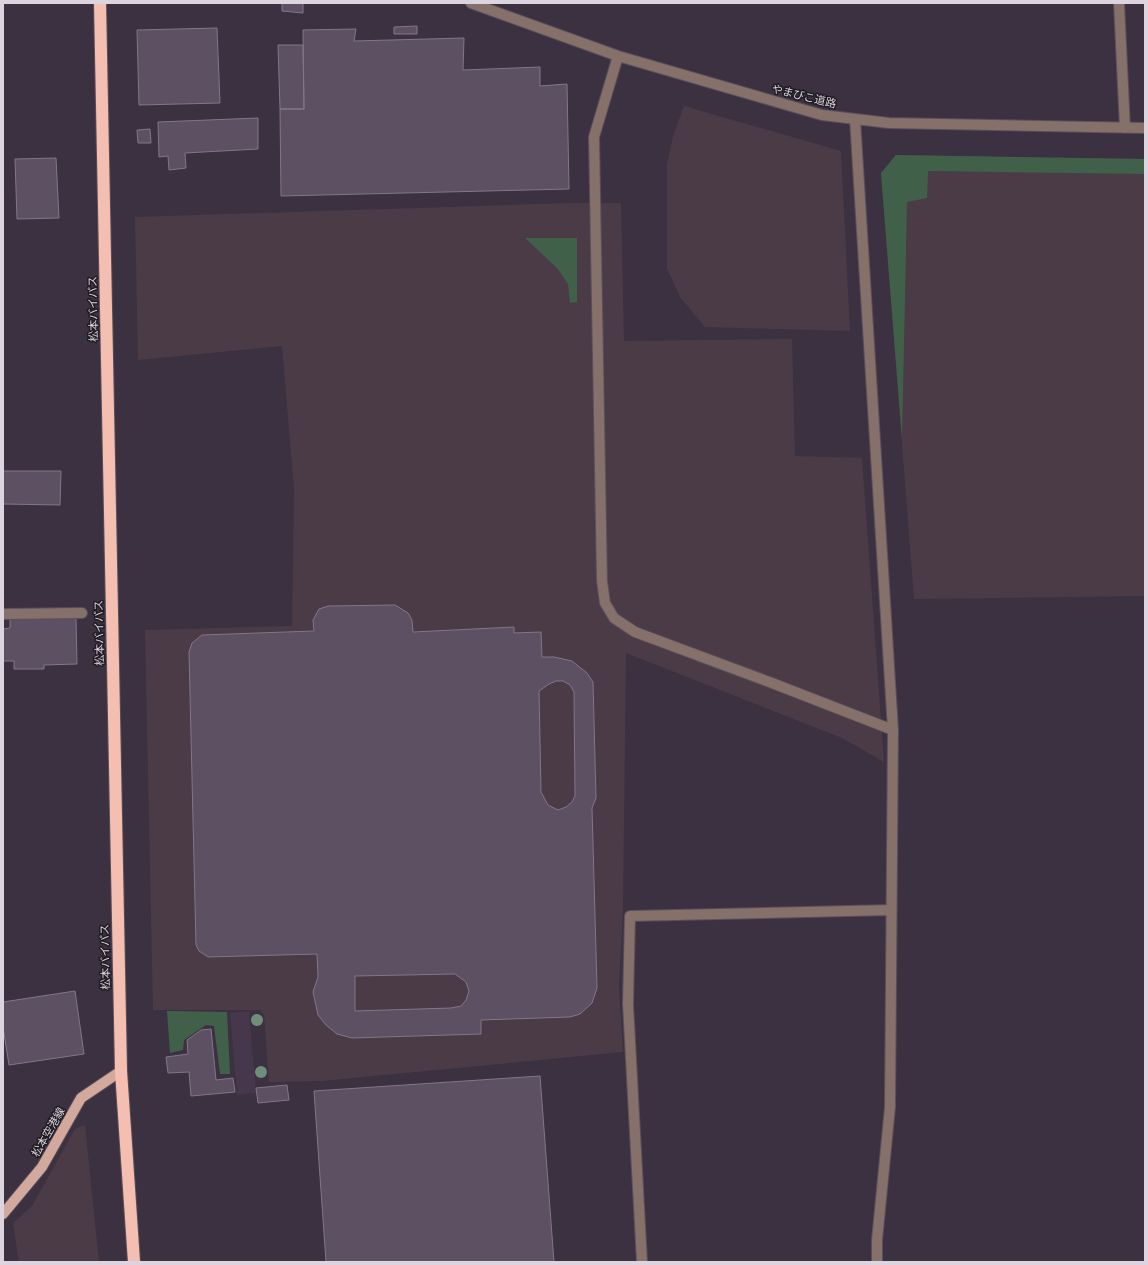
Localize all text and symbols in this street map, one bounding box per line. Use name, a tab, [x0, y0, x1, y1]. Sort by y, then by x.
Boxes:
street label: やまびこ道路	[771, 81, 838, 110]
street label: 松本バイパス	[85, 276, 100, 342]
street label: 松本バイパス	[91, 600, 106, 666]
street label: 松本バイパス	[97, 924, 112, 990]
street label: 松本空港線	[28, 1105, 67, 1159]

